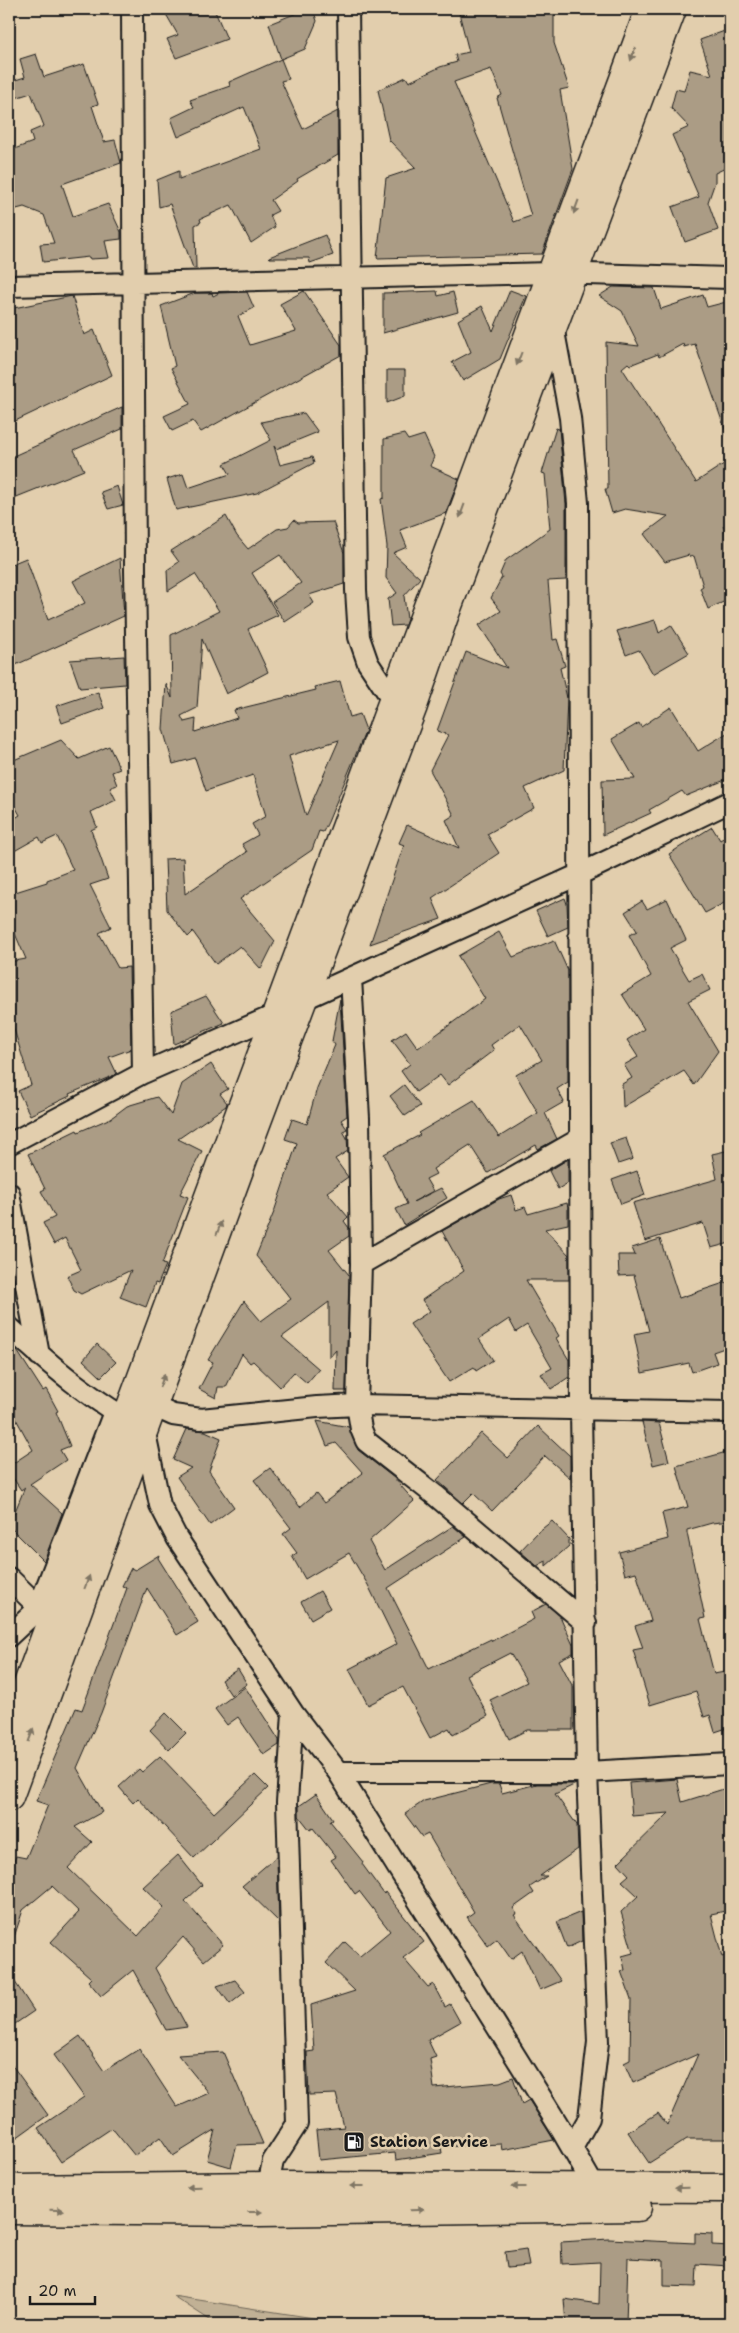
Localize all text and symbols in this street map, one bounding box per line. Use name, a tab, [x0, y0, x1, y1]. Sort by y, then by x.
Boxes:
one-way arrow	[629, 47, 636, 62]
one-way arrow	[572, 199, 579, 214]
one-way arrow	[515, 352, 523, 367]
one-way arrow	[458, 504, 466, 519]
one-way arrow	[216, 1221, 223, 1236]
one-way arrow	[159, 1373, 166, 1388]
one-way arrow	[83, 1574, 91, 1589]
one-way arrow	[28, 1727, 35, 1742]
fuel station icon: Station Service	[342, 2130, 366, 2154]
place label: Station Service	[370, 2132, 488, 2152]
one-way arrow	[348, 2182, 364, 2190]
one-way arrow	[186, 2183, 202, 2191]
one-way arrow	[511, 2183, 527, 2191]
one-way arrow	[673, 2184, 689, 2192]
one-way arrow	[50, 2206, 66, 2214]
one-way arrow	[410, 2206, 426, 2214]
one-way arrow	[247, 2208, 263, 2216]
scale bar	[30, 2273, 95, 2305]
text: 20 m	[38, 2281, 77, 2301]

